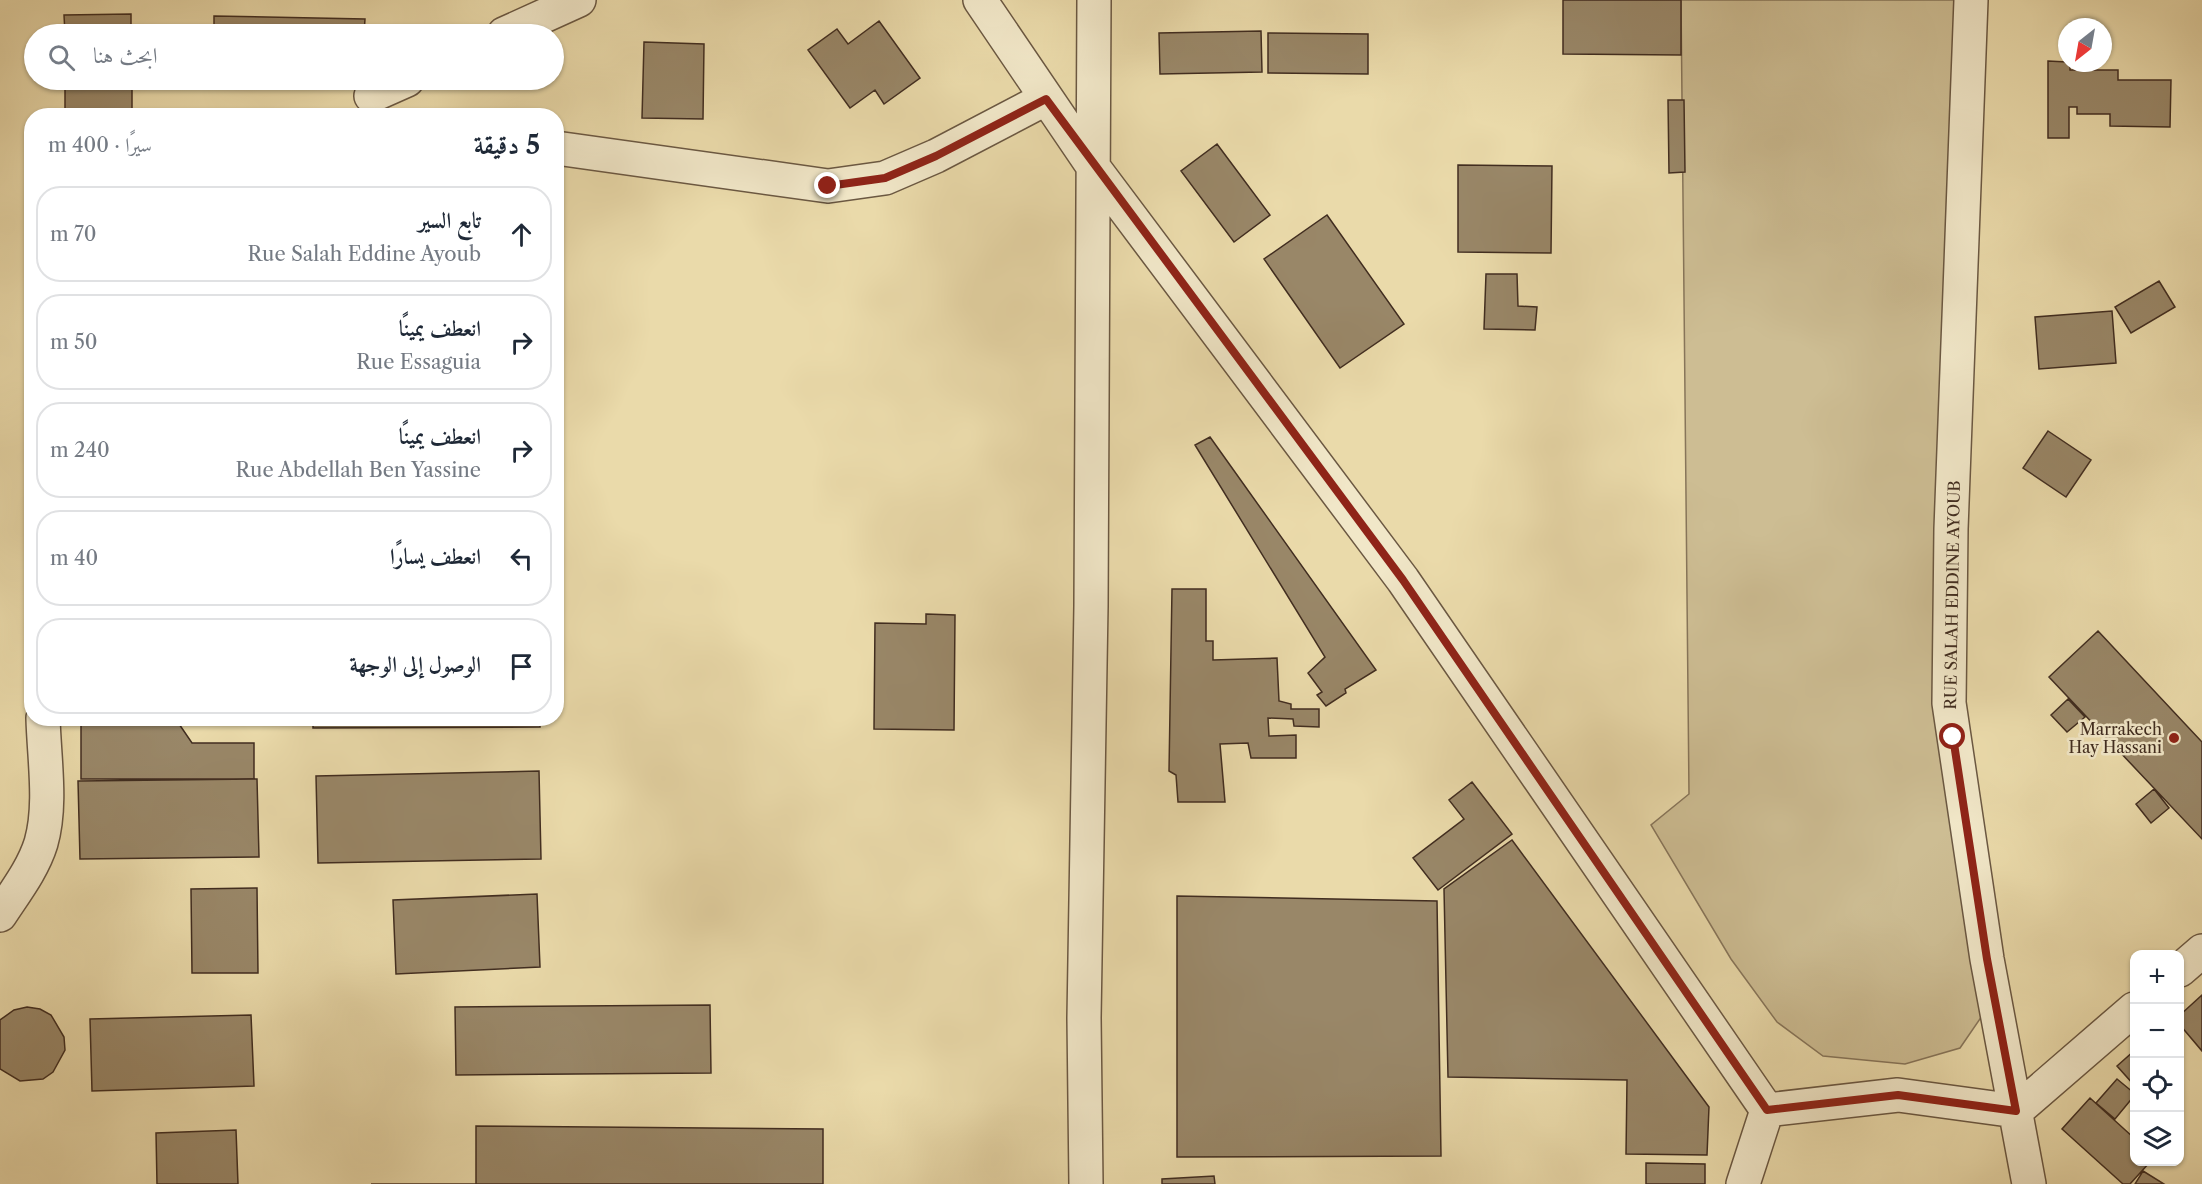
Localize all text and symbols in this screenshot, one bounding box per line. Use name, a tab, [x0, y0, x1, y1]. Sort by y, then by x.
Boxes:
north arrow	[2058, 18, 2112, 72]
search box	[24, 24, 564, 90]
icon: search	[45, 41, 78, 74]
text: ابحث هنا	[93, 42, 158, 69]
text: 5 دقيقة	[474, 129, 540, 161]
text: سيرًا · 400 m	[48, 133, 152, 157]
route end	[814, 172, 840, 198]
text: تابع السير	[418, 207, 481, 234]
icon: ahead	[505, 218, 538, 251]
text: 70 m	[50, 222, 97, 246]
text: Rue Salah Eddine Ayoub	[247, 242, 481, 266]
text: انعطف يمينًا	[399, 315, 481, 342]
icon: right	[505, 326, 538, 359]
text: 50 m	[50, 330, 98, 354]
text: Rue Essaguia	[356, 350, 481, 374]
text: انعطف يمينًا	[399, 423, 481, 450]
icon: right	[505, 434, 538, 467]
text: 240 m	[50, 438, 110, 462]
text: Rue Abdellah Ben Yassine	[235, 458, 481, 482]
street label: RUE SALAH EDDINE AYOUB	[1940, 480, 1964, 710]
icon: left	[505, 542, 538, 575]
text: انعطف يسارًا	[390, 543, 481, 570]
text: 40 m	[50, 546, 98, 570]
icon: arrive	[505, 650, 538, 683]
text: الوصول إلى الوجهة	[349, 651, 481, 678]
place label: Marrakech Hay Hassani	[2068, 719, 2162, 757]
route start	[1939, 723, 1965, 749]
marker: Marrakech Hay Hassani	[2167, 731, 2181, 745]
map controls	[2130, 950, 2184, 1166]
button: +	[2130, 950, 2184, 1004]
button: −	[2130, 1004, 2184, 1058]
button: locate	[2130, 1058, 2184, 1112]
button: layers	[2130, 1112, 2184, 1166]

